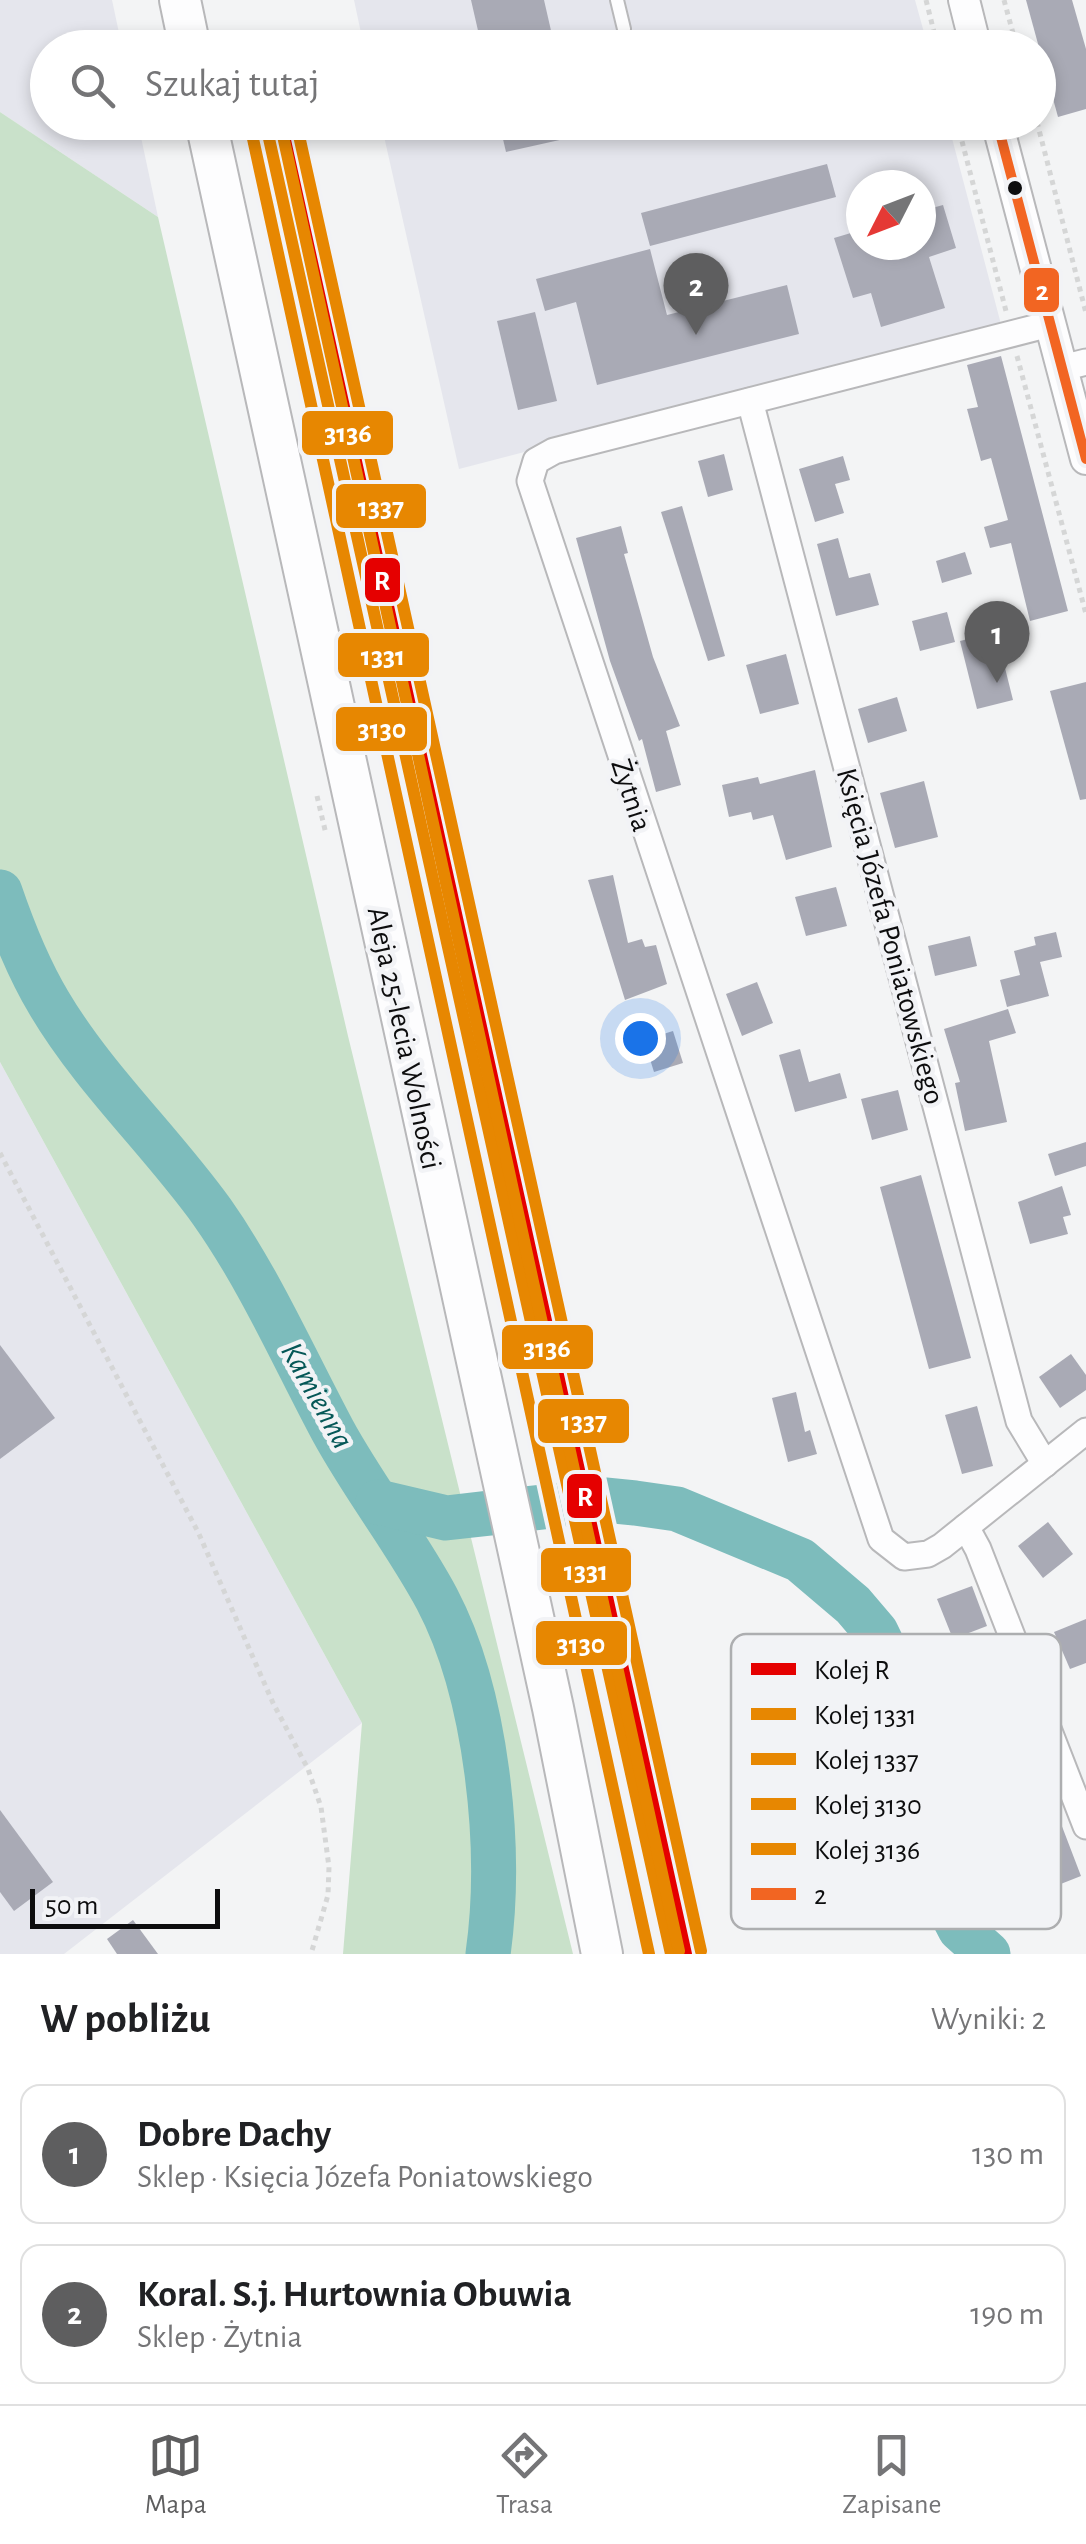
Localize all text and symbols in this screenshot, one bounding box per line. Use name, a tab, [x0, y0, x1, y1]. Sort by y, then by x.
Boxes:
search box	[30, 30, 1056, 140]
icon: search	[65, 58, 120, 113]
text: Szukaj tutaj	[145, 66, 320, 104]
north arrow	[846, 170, 936, 260]
unlabelled marker	[1005, 178, 1025, 198]
pin: 2	[664, 252, 728, 335]
line badge: 2	[1022, 266, 1061, 314]
text: 2	[1035, 278, 1049, 306]
line badge: 3136	[300, 409, 395, 457]
text: 3136	[324, 420, 372, 448]
line badge: 1337	[334, 482, 428, 530]
text: 1337	[358, 494, 404, 522]
line badge: R	[363, 556, 402, 604]
text: R	[374, 568, 390, 596]
pin: 1	[964, 600, 1030, 683]
line badge: 1331	[336, 631, 431, 679]
text: 1331	[361, 643, 405, 671]
line badge: 3130	[334, 705, 429, 753]
text: 3130	[358, 716, 406, 744]
street label: Żytnia	[605, 755, 659, 835]
street label: Księcia Józefa Poniatowskiego	[831, 765, 949, 1108]
street label: Aleja 25-lecia Wolności	[362, 904, 446, 1172]
your location	[615, 1013, 666, 1064]
line badge: 3136	[500, 1323, 595, 1371]
text: 3136	[523, 1335, 571, 1363]
water label: Kamienna	[275, 1337, 359, 1454]
line badge: 1337	[536, 1397, 631, 1445]
text: 1337	[561, 1408, 607, 1436]
line badge: R	[565, 1472, 604, 1520]
text: R	[577, 1484, 593, 1512]
line badge: 1331	[539, 1546, 633, 1594]
text: 1331	[564, 1558, 608, 1586]
line badge: 3130	[534, 1619, 629, 1667]
text: 3130	[557, 1631, 605, 1659]
legend	[731, 1634, 1061, 1929]
text: Kolej R	[814, 1657, 890, 1685]
text: Kolej 1331	[814, 1702, 917, 1730]
text: Kolej 1337	[814, 1747, 919, 1775]
text: Kolej 3130	[814, 1792, 922, 1820]
text: Kolej 3136	[814, 1837, 920, 1865]
text: 2	[814, 1882, 827, 1910]
scale bar	[30, 1884, 220, 1928]
text: 50 m	[45, 1892, 99, 1920]
text: W pobliżu	[40, 1998, 210, 2040]
text: Wyniki: 2	[931, 2003, 1046, 2035]
text: Dobre Dachy	[137, 2116, 331, 2154]
text: 1	[69, 2138, 80, 2170]
text: 130 m	[972, 2138, 1044, 2170]
text: Sklep · Księcia Józefa Poniatowskiego	[137, 2161, 593, 2193]
text: Koral. S.j. Hurtownia Obuwia	[137, 2276, 572, 2314]
text: 2	[67, 2298, 82, 2330]
text: 190 m	[970, 2298, 1044, 2330]
text: Sklep · Żytnia	[137, 2321, 302, 2353]
tab: Mapa	[145, 2428, 207, 2522]
tab: Trasa	[496, 2428, 553, 2522]
tab: Zapisane	[842, 2428, 941, 2522]

